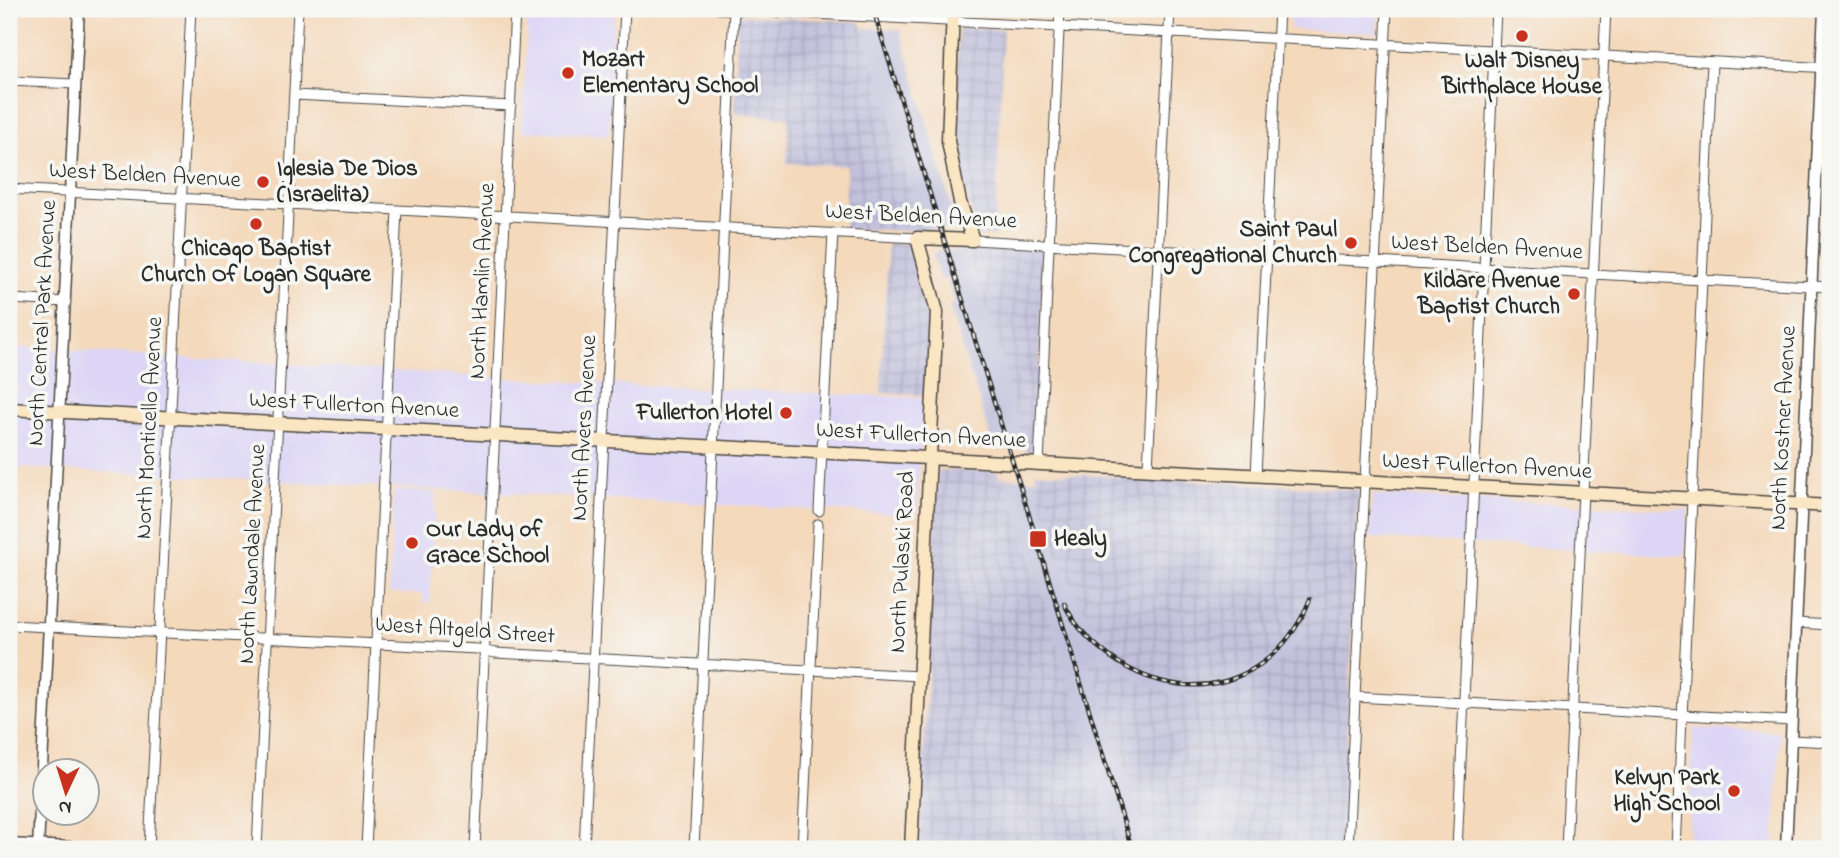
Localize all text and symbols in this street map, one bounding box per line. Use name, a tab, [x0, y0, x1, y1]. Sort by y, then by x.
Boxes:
marker: Walt Disney Birthplace House	[1514, 28, 1530, 44]
place label: Mozart Elementary School	[582, 44, 759, 105]
place label: Walt Disney Birthplace House	[1441, 45, 1603, 104]
marker: Mozart Elementary School	[560, 65, 576, 81]
place label: Iglesia De Dios (Israelita)	[277, 153, 418, 212]
street label: West Belden Avenue	[48, 154, 242, 198]
marker: Iglesia De Dios (Israelita)	[255, 174, 271, 190]
street label: North Hamlin Avenue	[461, 181, 505, 380]
street label: West Belden Avenue	[824, 195, 1018, 239]
street label: North Central Park Avenue	[20, 198, 66, 447]
place label: Saint Paul Congregational Church	[1128, 214, 1337, 275]
marker: Chicago Baptist Church Of Logan Square	[248, 216, 264, 232]
street label: West Belden Avenue	[1390, 226, 1584, 270]
place label: Chicago Baptist Church Of Logan Square	[141, 233, 372, 294]
marker: Saint Paul Congregational Church	[1343, 235, 1359, 251]
place label: Kildare Avenue Baptist Church	[1417, 265, 1561, 324]
marker: Kildare Avenue Baptist Church	[1566, 286, 1582, 302]
street label: North Monticello Avenue	[128, 315, 172, 540]
street label: North Kostner Avenue	[1762, 324, 1806, 531]
street label: North Avers Avenue	[564, 333, 606, 522]
street label: West Fullerton Avenue	[248, 384, 461, 428]
place label: Fullerton Hotel	[635, 397, 772, 430]
marker: Fullerton Hotel	[778, 405, 794, 421]
street label: West Fullerton Avenue	[815, 414, 1028, 458]
street label: North Lawndale Avenue	[231, 442, 275, 665]
street label: West Fullerton Avenue	[1381, 445, 1594, 489]
street label: North Pulaski Road	[882, 470, 924, 654]
place label: Our Lady of Grace School	[426, 514, 549, 573]
place label: Healy	[1054, 523, 1107, 558]
marker: Healy	[1028, 529, 1048, 549]
marker: Our Lady of Grace School	[404, 535, 420, 551]
street label: West Altgeld Street	[374, 608, 556, 655]
north arrow	[32, 756, 102, 826]
place label: Kelvyn Park High School	[1613, 762, 1721, 823]
marker: Kelvyn Park High School	[1726, 783, 1742, 799]
text: N	[57, 793, 72, 820]

